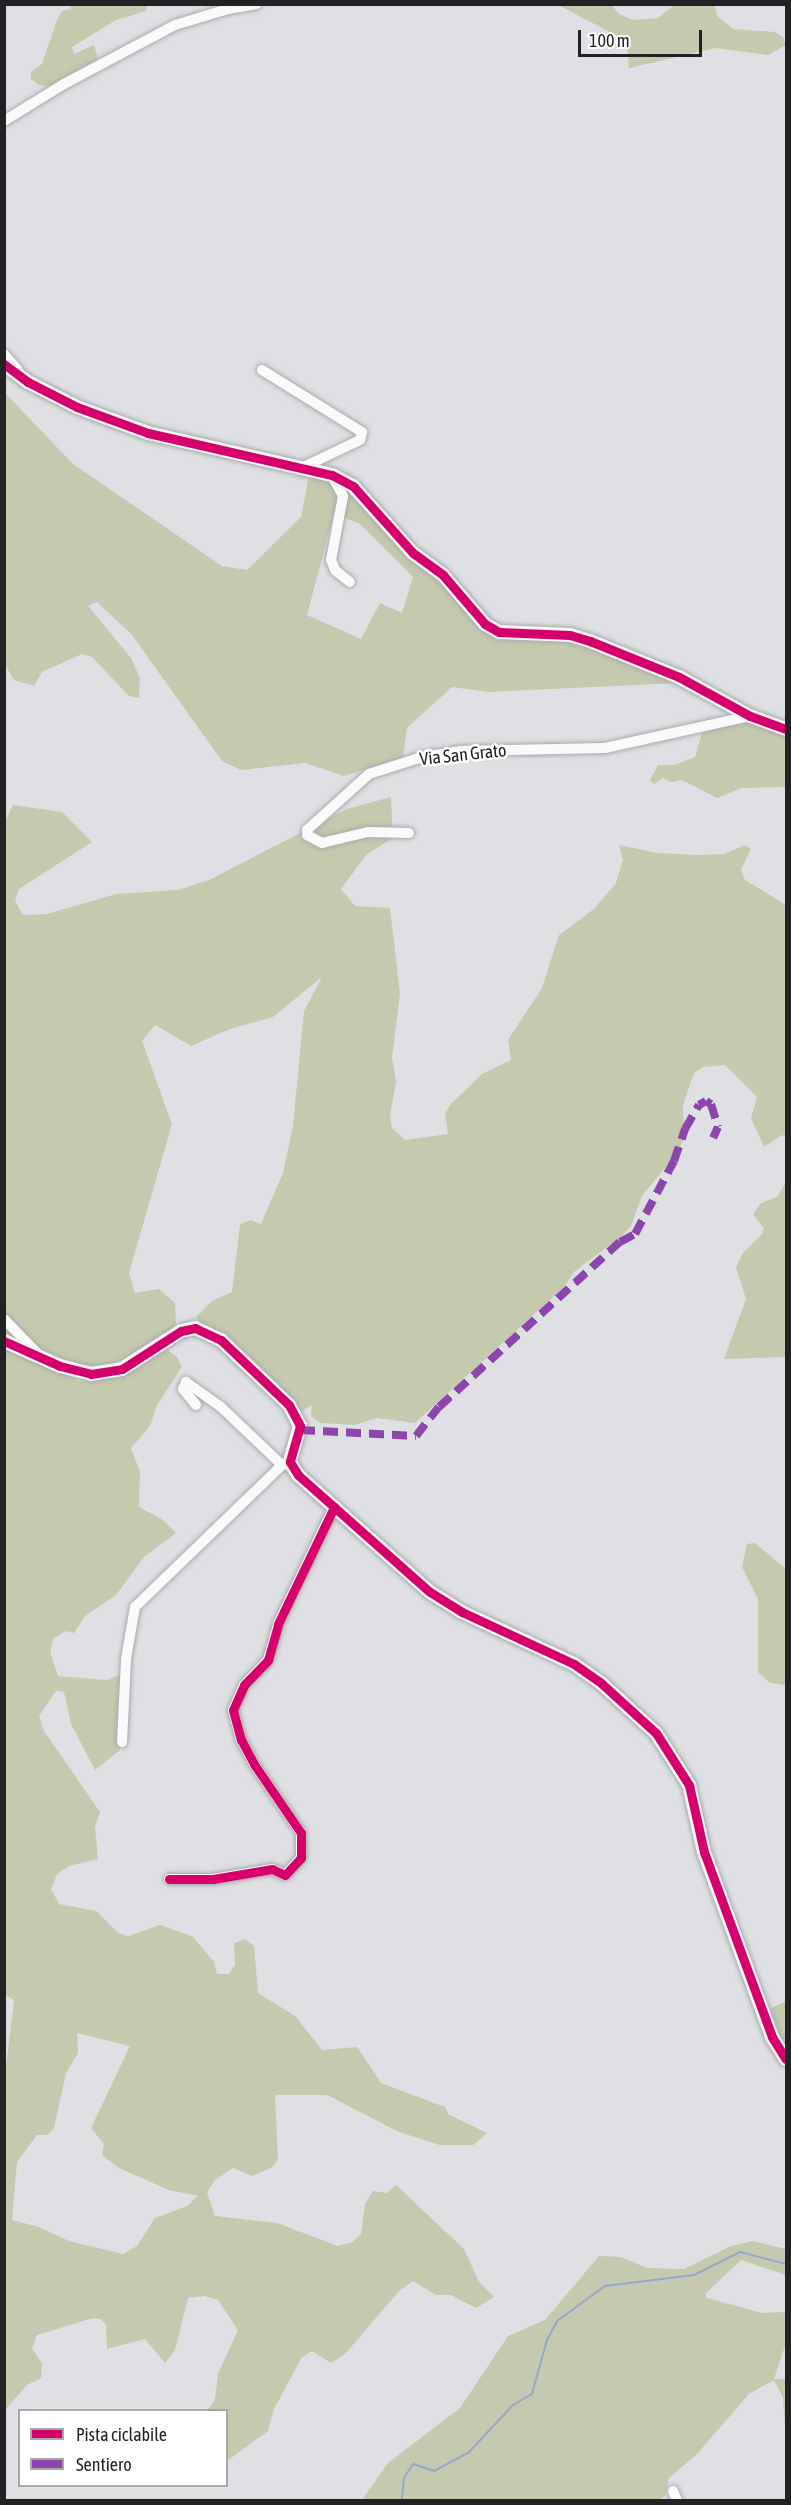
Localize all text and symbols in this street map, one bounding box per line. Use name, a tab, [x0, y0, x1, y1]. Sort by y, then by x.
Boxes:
scale bar	[581, 18, 706, 56]
text: 100 m	[589, 30, 630, 51]
street label: Via San Grato	[418, 740, 508, 770]
legend	[18, 2409, 228, 2487]
text: Pista ciclabile	[76, 2424, 167, 2445]
text: Sentiero	[76, 2454, 132, 2475]

